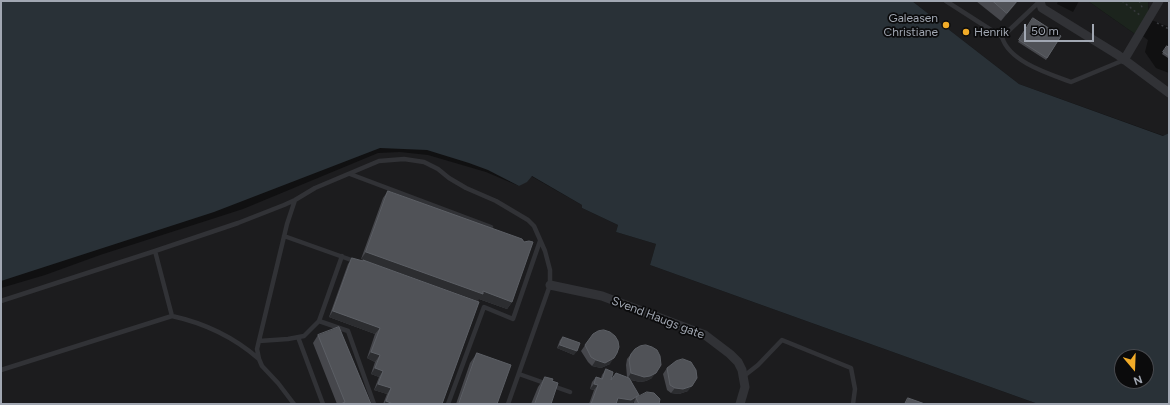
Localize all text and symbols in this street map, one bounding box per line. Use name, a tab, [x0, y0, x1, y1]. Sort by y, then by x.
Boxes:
place label: Galeasen Christiane	[884, 11, 938, 39]
scale bar	[1026, 16, 1096, 42]
marker: Galeasen Christiane	[941, 20, 951, 30]
text: 50 m	[1031, 24, 1059, 38]
place label: Henrik	[974, 25, 1009, 39]
marker: Henrik	[961, 27, 971, 37]
street label: Svend Haugs gate	[610, 294, 706, 342]
north arrow	[1114, 349, 1154, 389]
text: N	[1132, 372, 1144, 387]

